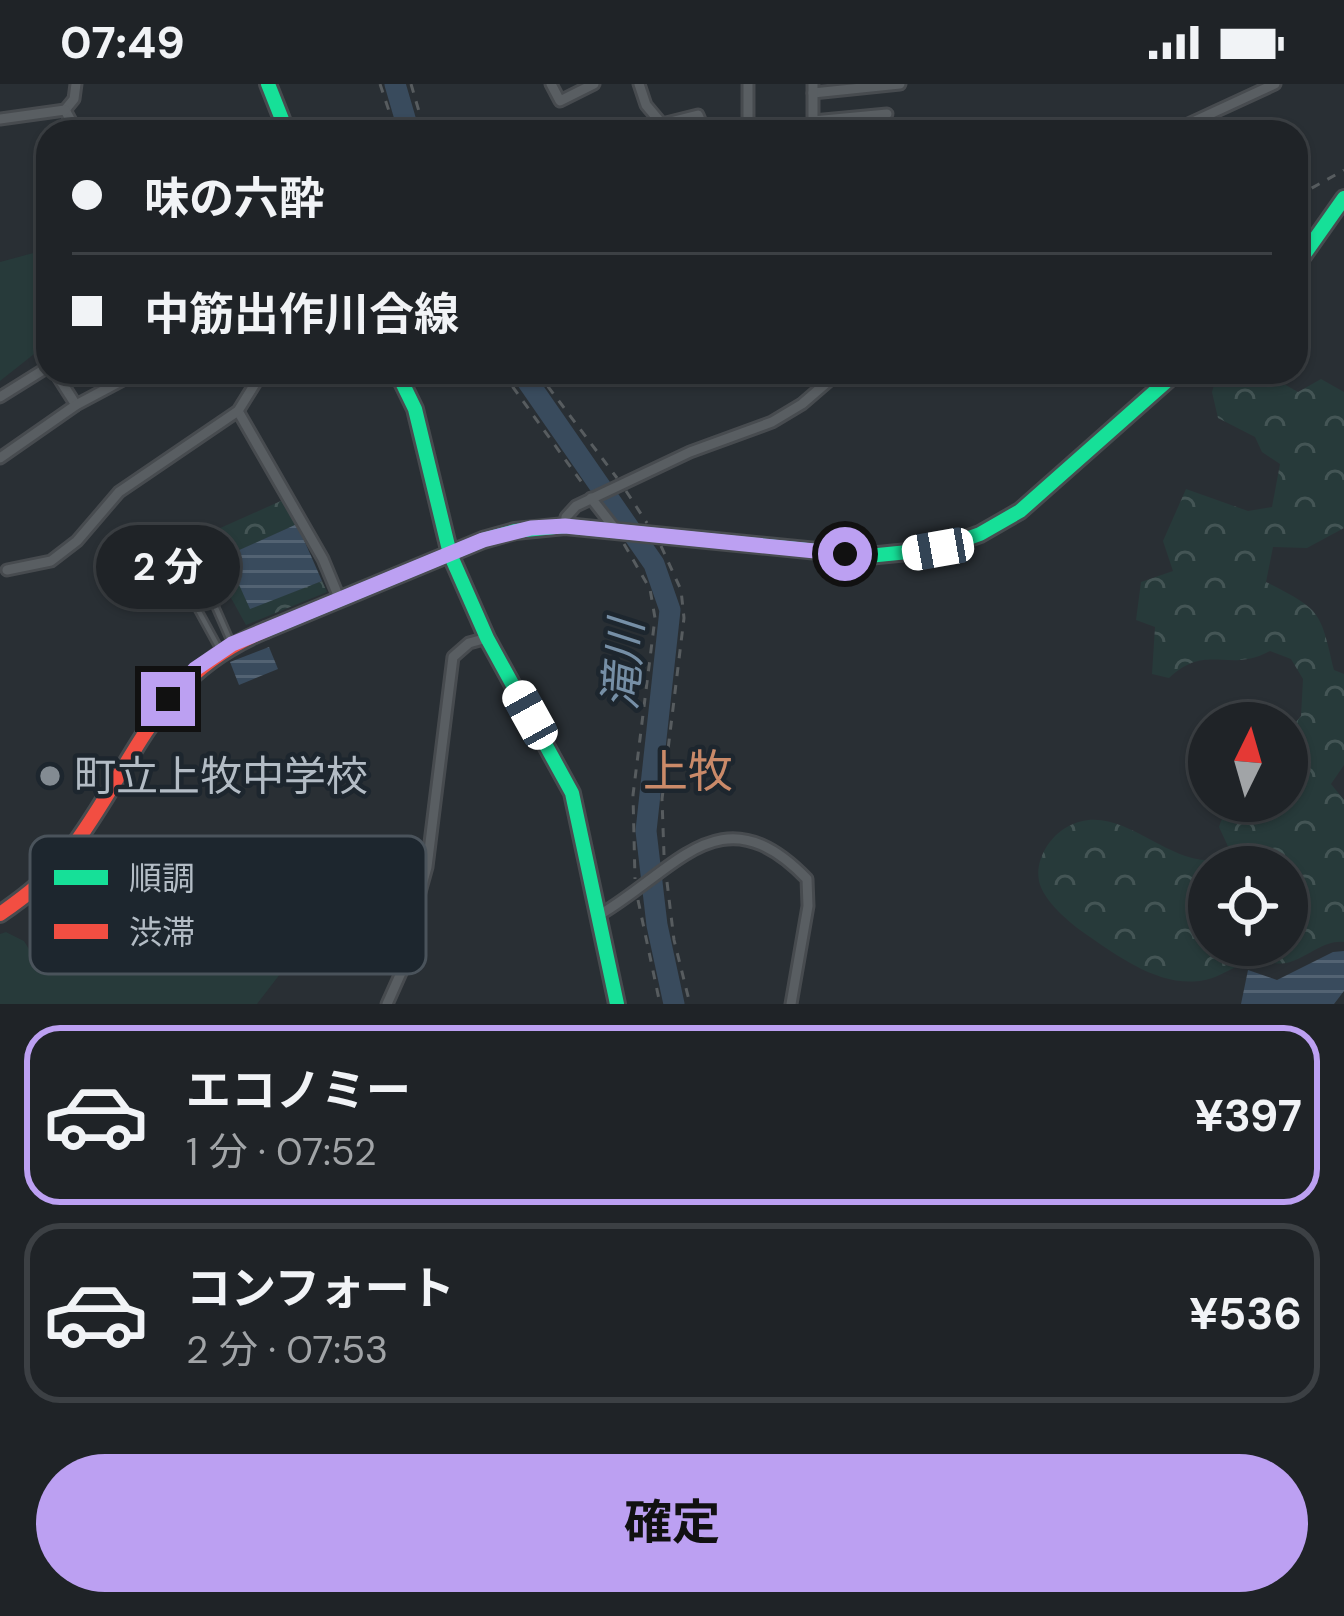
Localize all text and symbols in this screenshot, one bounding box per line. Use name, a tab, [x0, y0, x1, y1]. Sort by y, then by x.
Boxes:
text: 07:49	[60, 13, 185, 72]
text: 味の六酔	[144, 169, 324, 228]
text: 中筋出作川合線	[144, 285, 459, 344]
callout: 2 分	[96, 525, 240, 609]
car	[899, 525, 977, 573]
route start	[818, 527, 872, 581]
text: 2 分	[133, 541, 203, 592]
water label: 滝川	[591, 614, 656, 712]
route end	[141, 672, 195, 726]
car	[497, 675, 563, 755]
north arrow	[1188, 702, 1308, 822]
map controls	[1188, 702, 1308, 966]
district label: 上牧	[643, 742, 733, 801]
place label: 町立上牧中学校	[74, 749, 368, 804]
marker: 町立上牧中学校	[37, 763, 63, 789]
legend	[30, 836, 426, 974]
button: locate	[1188, 846, 1308, 966]
text: 順調	[129, 857, 195, 900]
text: 渋滞	[129, 911, 195, 954]
icon: car	[42, 1061, 150, 1169]
text: エコノミー	[186, 1061, 411, 1120]
text: ¥397	[1194, 1086, 1302, 1145]
text: 1 分 · 07:52	[186, 1126, 376, 1177]
icon: car	[42, 1259, 150, 1367]
text: コンフォート	[186, 1259, 455, 1318]
text: ¥536	[1189, 1284, 1302, 1343]
text: 2 分 · 07:53	[186, 1324, 388, 1375]
button: 確定	[36, 1454, 1308, 1592]

